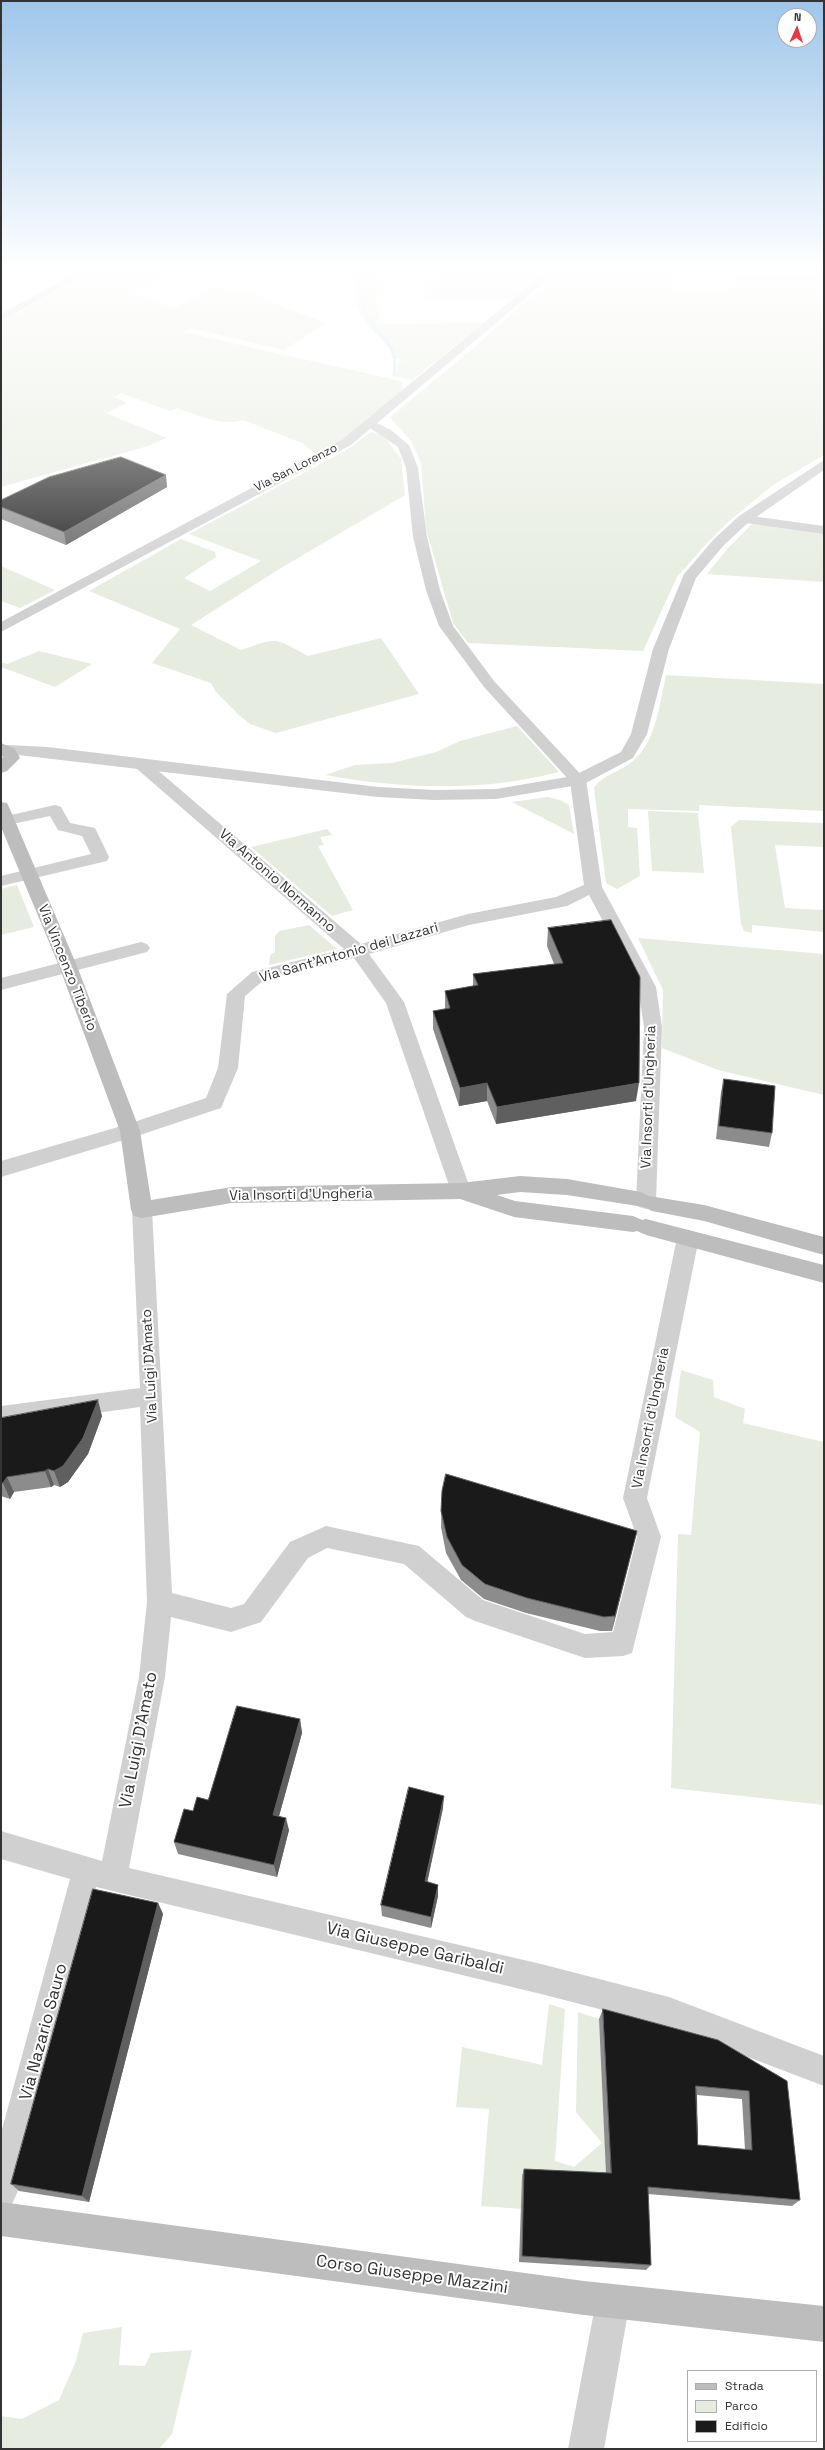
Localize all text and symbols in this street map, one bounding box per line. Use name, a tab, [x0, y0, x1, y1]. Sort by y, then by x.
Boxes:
north arrow	[777, 8, 817, 48]
text: N	[794, 10, 802, 24]
street label: Via San Lorenzo	[252, 441, 340, 495]
street label: Via Antonio Normanno	[215, 826, 339, 936]
street label: Via Vincenzo Tiberio	[34, 902, 100, 1034]
street label: Via Sant'Antonio dei Lazzari	[258, 919, 440, 987]
street label: Via Insorti d'Ungheria	[638, 1025, 660, 1169]
street label: Via Insorti d'Ungheria	[229, 1185, 373, 1205]
street label: Via Luigi D'Amato	[139, 1309, 161, 1423]
street label: Via Insorti d'Ungheria	[629, 1346, 673, 1490]
street label: Via Luigi D'Amato	[116, 1670, 162, 1810]
street label: Via Giuseppe Garibaldi	[324, 1919, 506, 1979]
street label: Via Nazario Sauro	[16, 1961, 72, 2103]
street label: Corso Giuseppe Mazzini	[315, 2251, 509, 2299]
legend	[687, 2370, 817, 2442]
text: Strada	[725, 2378, 764, 2394]
text: Parco	[725, 2398, 758, 2414]
text: Edificio	[725, 2418, 768, 2434]

